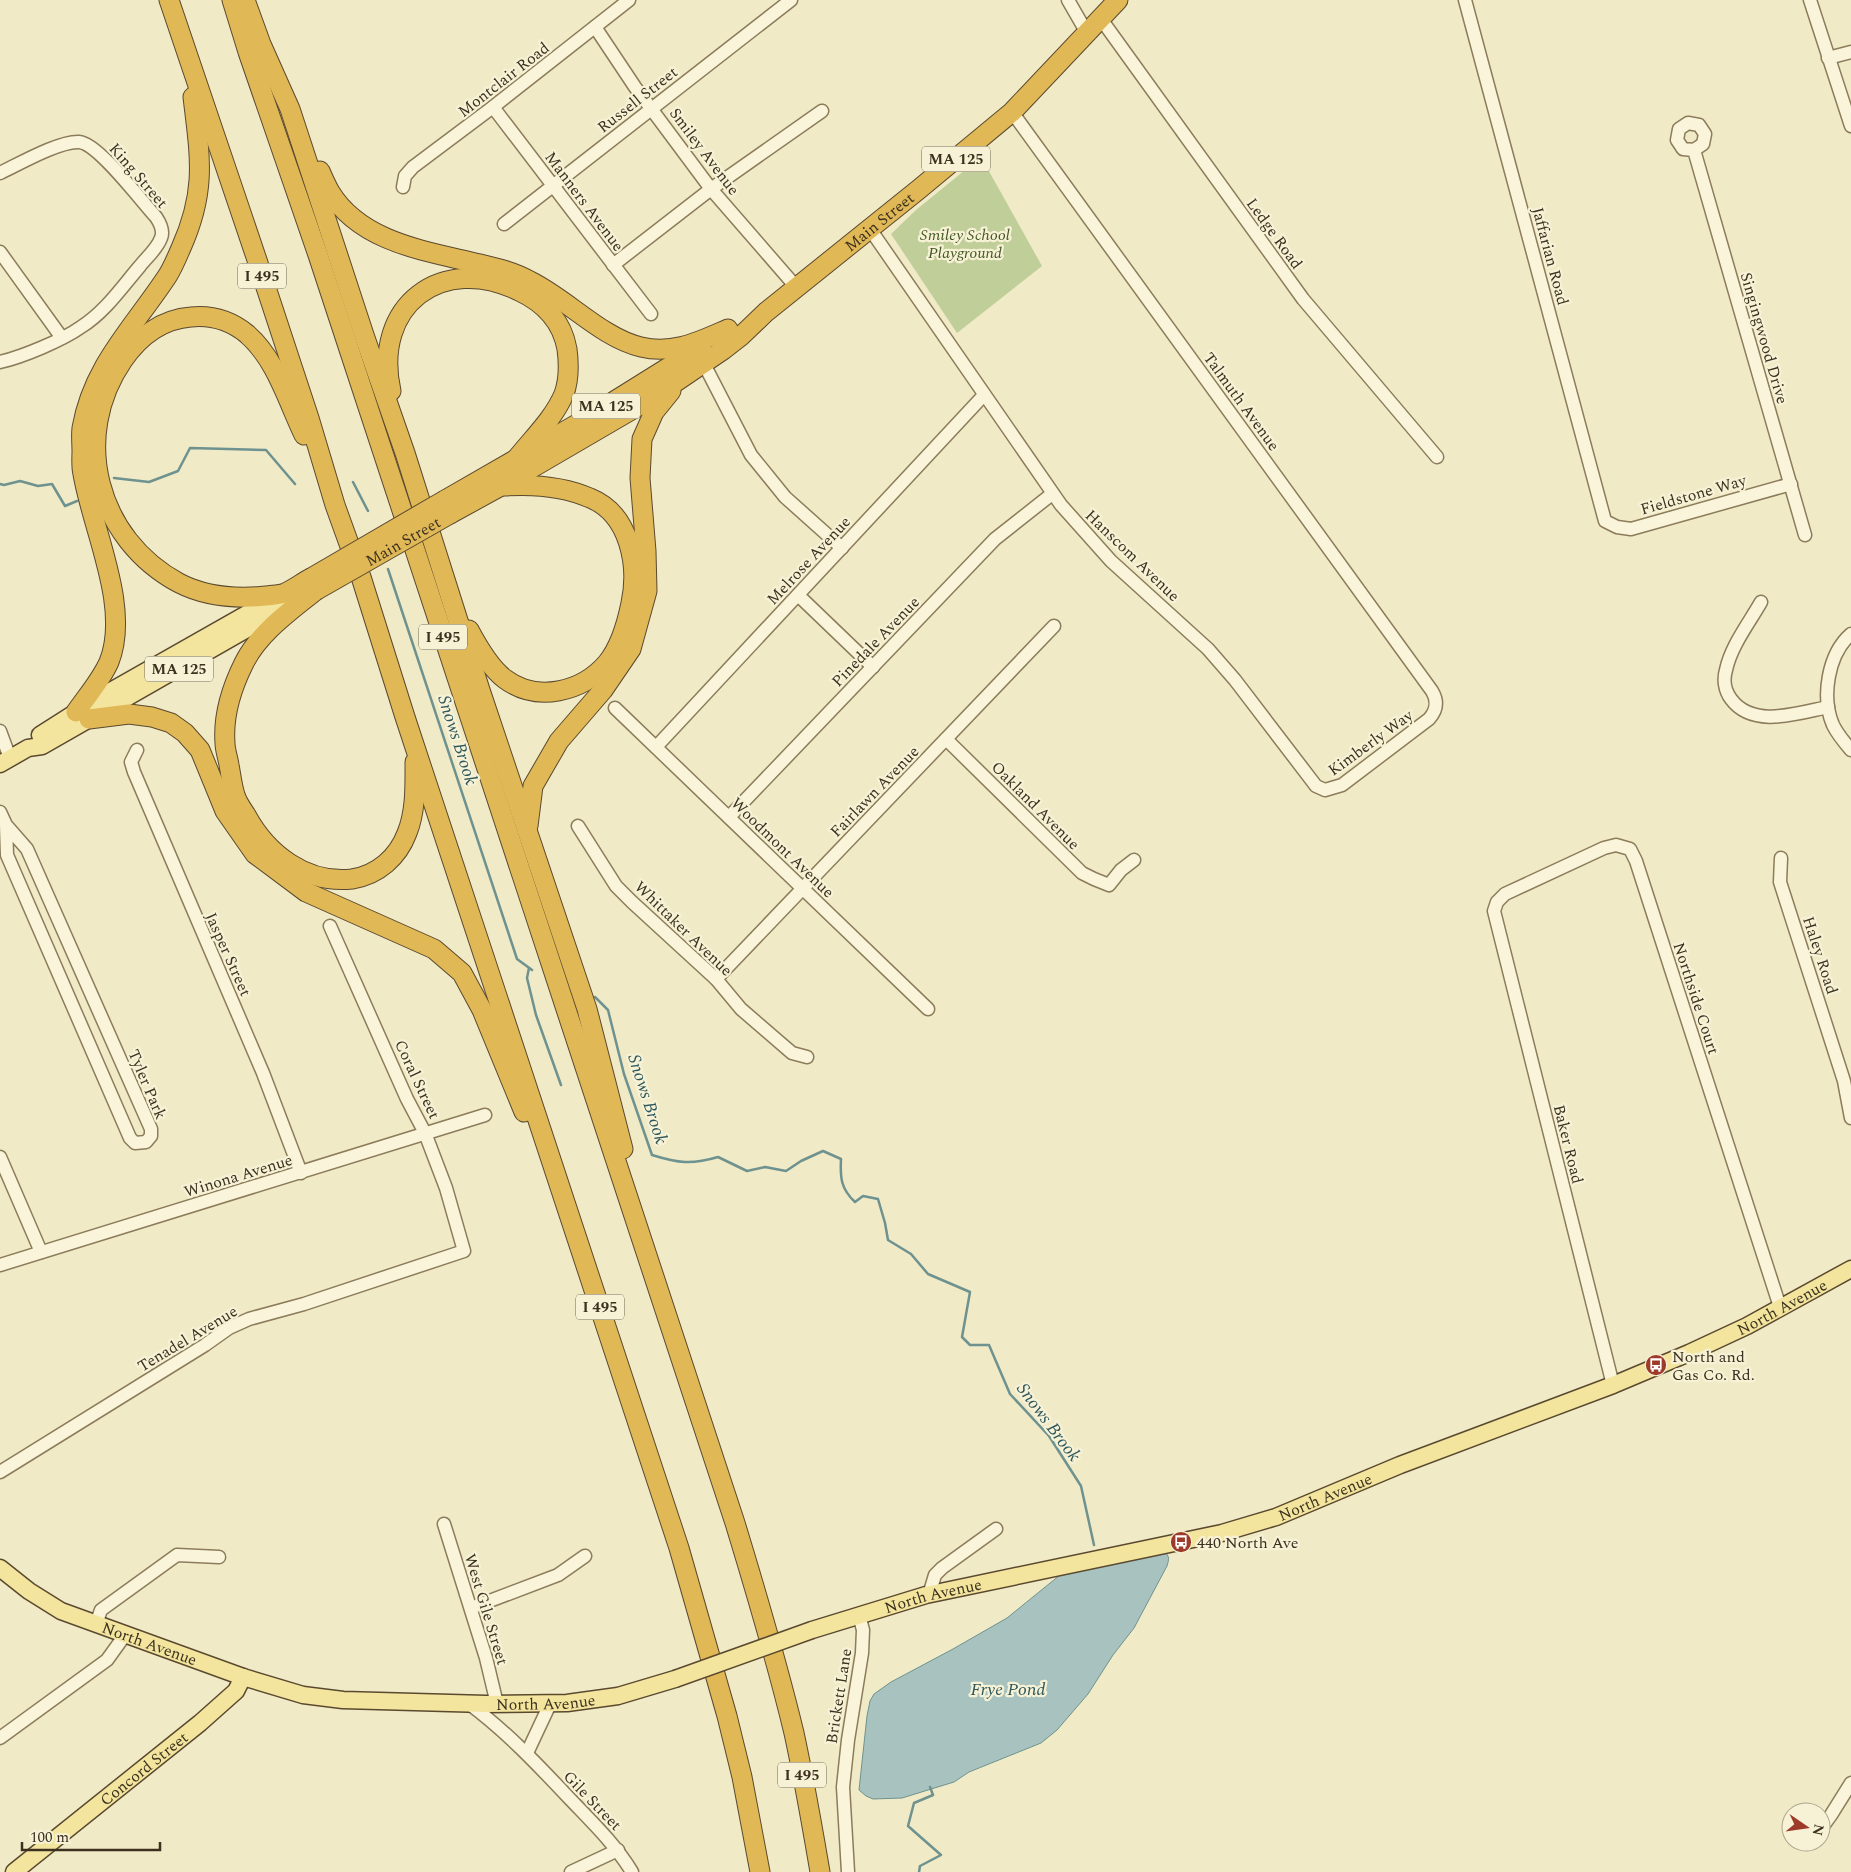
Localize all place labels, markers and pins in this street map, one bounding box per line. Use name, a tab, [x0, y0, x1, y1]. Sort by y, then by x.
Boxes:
place label: North and Gas Co. Rd.	[1672, 1345, 1755, 1387]
bus stop icon: North and Gas Co. Rd.	[1644, 1353, 1668, 1377]
bus stop icon: 440 North Ave	[1169, 1530, 1193, 1554]
place label: 440 North Ave	[1197, 1531, 1299, 1555]

